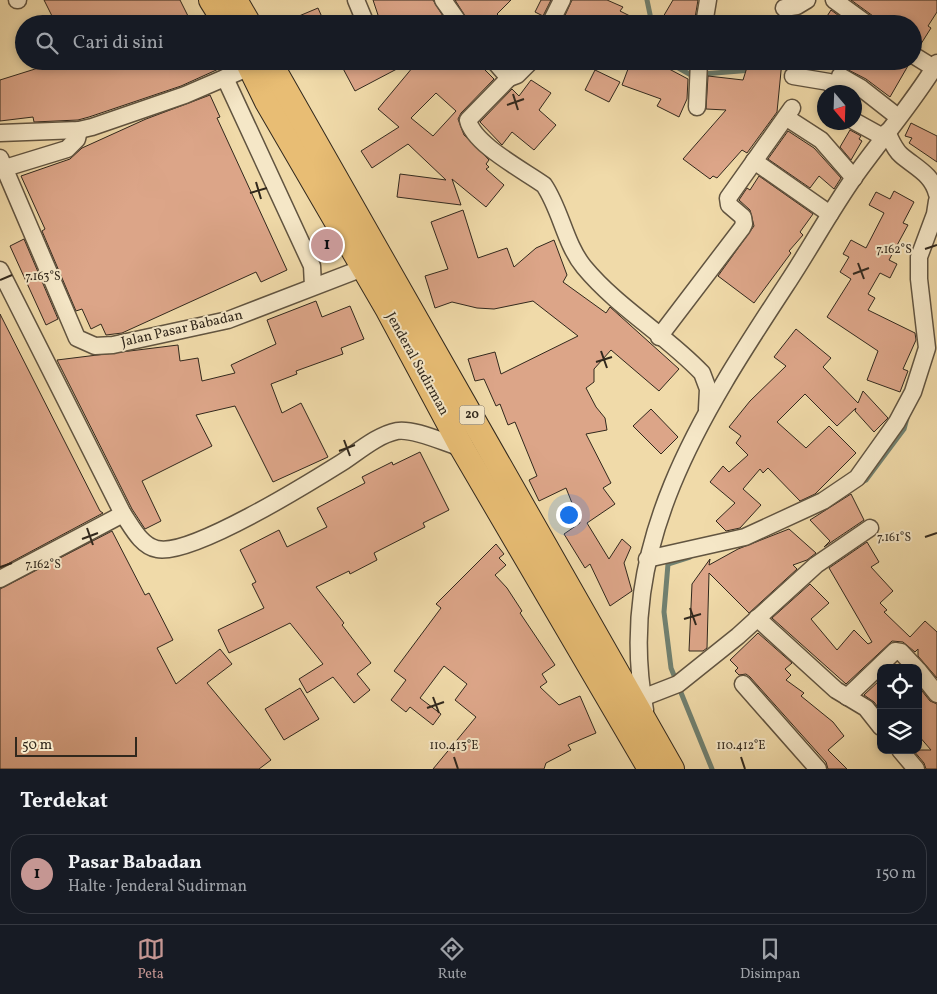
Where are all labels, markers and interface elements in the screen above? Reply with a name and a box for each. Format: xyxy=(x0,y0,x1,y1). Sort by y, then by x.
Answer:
search box xyxy=(15,15,922,70)
icon: search xyxy=(33,29,61,57)
text: Cari di sini xyxy=(73,30,164,56)
north arrow xyxy=(817,85,862,130)
pin: 1 xyxy=(311,226,343,264)
text: 7.162°S xyxy=(876,242,912,258)
text: 7.163°S xyxy=(25,269,61,285)
street label: Jalan Pasar Babadan xyxy=(119,306,245,352)
street label: Jenderal Sudirman xyxy=(381,309,453,419)
road number: 20 xyxy=(460,406,484,424)
your location xyxy=(556,502,582,528)
text: 7.161°S xyxy=(877,530,911,546)
text: 7.162°S xyxy=(25,557,61,573)
map controls xyxy=(877,664,922,754)
button: locate xyxy=(877,664,922,709)
button: layers xyxy=(877,709,922,754)
scale bar xyxy=(15,734,138,757)
text: 50 m xyxy=(22,736,52,755)
text: 110.413°E xyxy=(429,738,479,754)
text: 110.412°E xyxy=(716,738,766,754)
text: Terdekat xyxy=(20,787,108,816)
text: Pasar Babadan xyxy=(68,850,202,876)
text: 1 xyxy=(34,863,40,885)
text: 150 m xyxy=(875,863,916,885)
text: Halte · Jenderal Sudirman xyxy=(68,876,247,898)
tab: Peta xyxy=(137,935,165,984)
tab: Rute xyxy=(438,935,467,984)
tab: Disimpan xyxy=(740,935,800,984)

